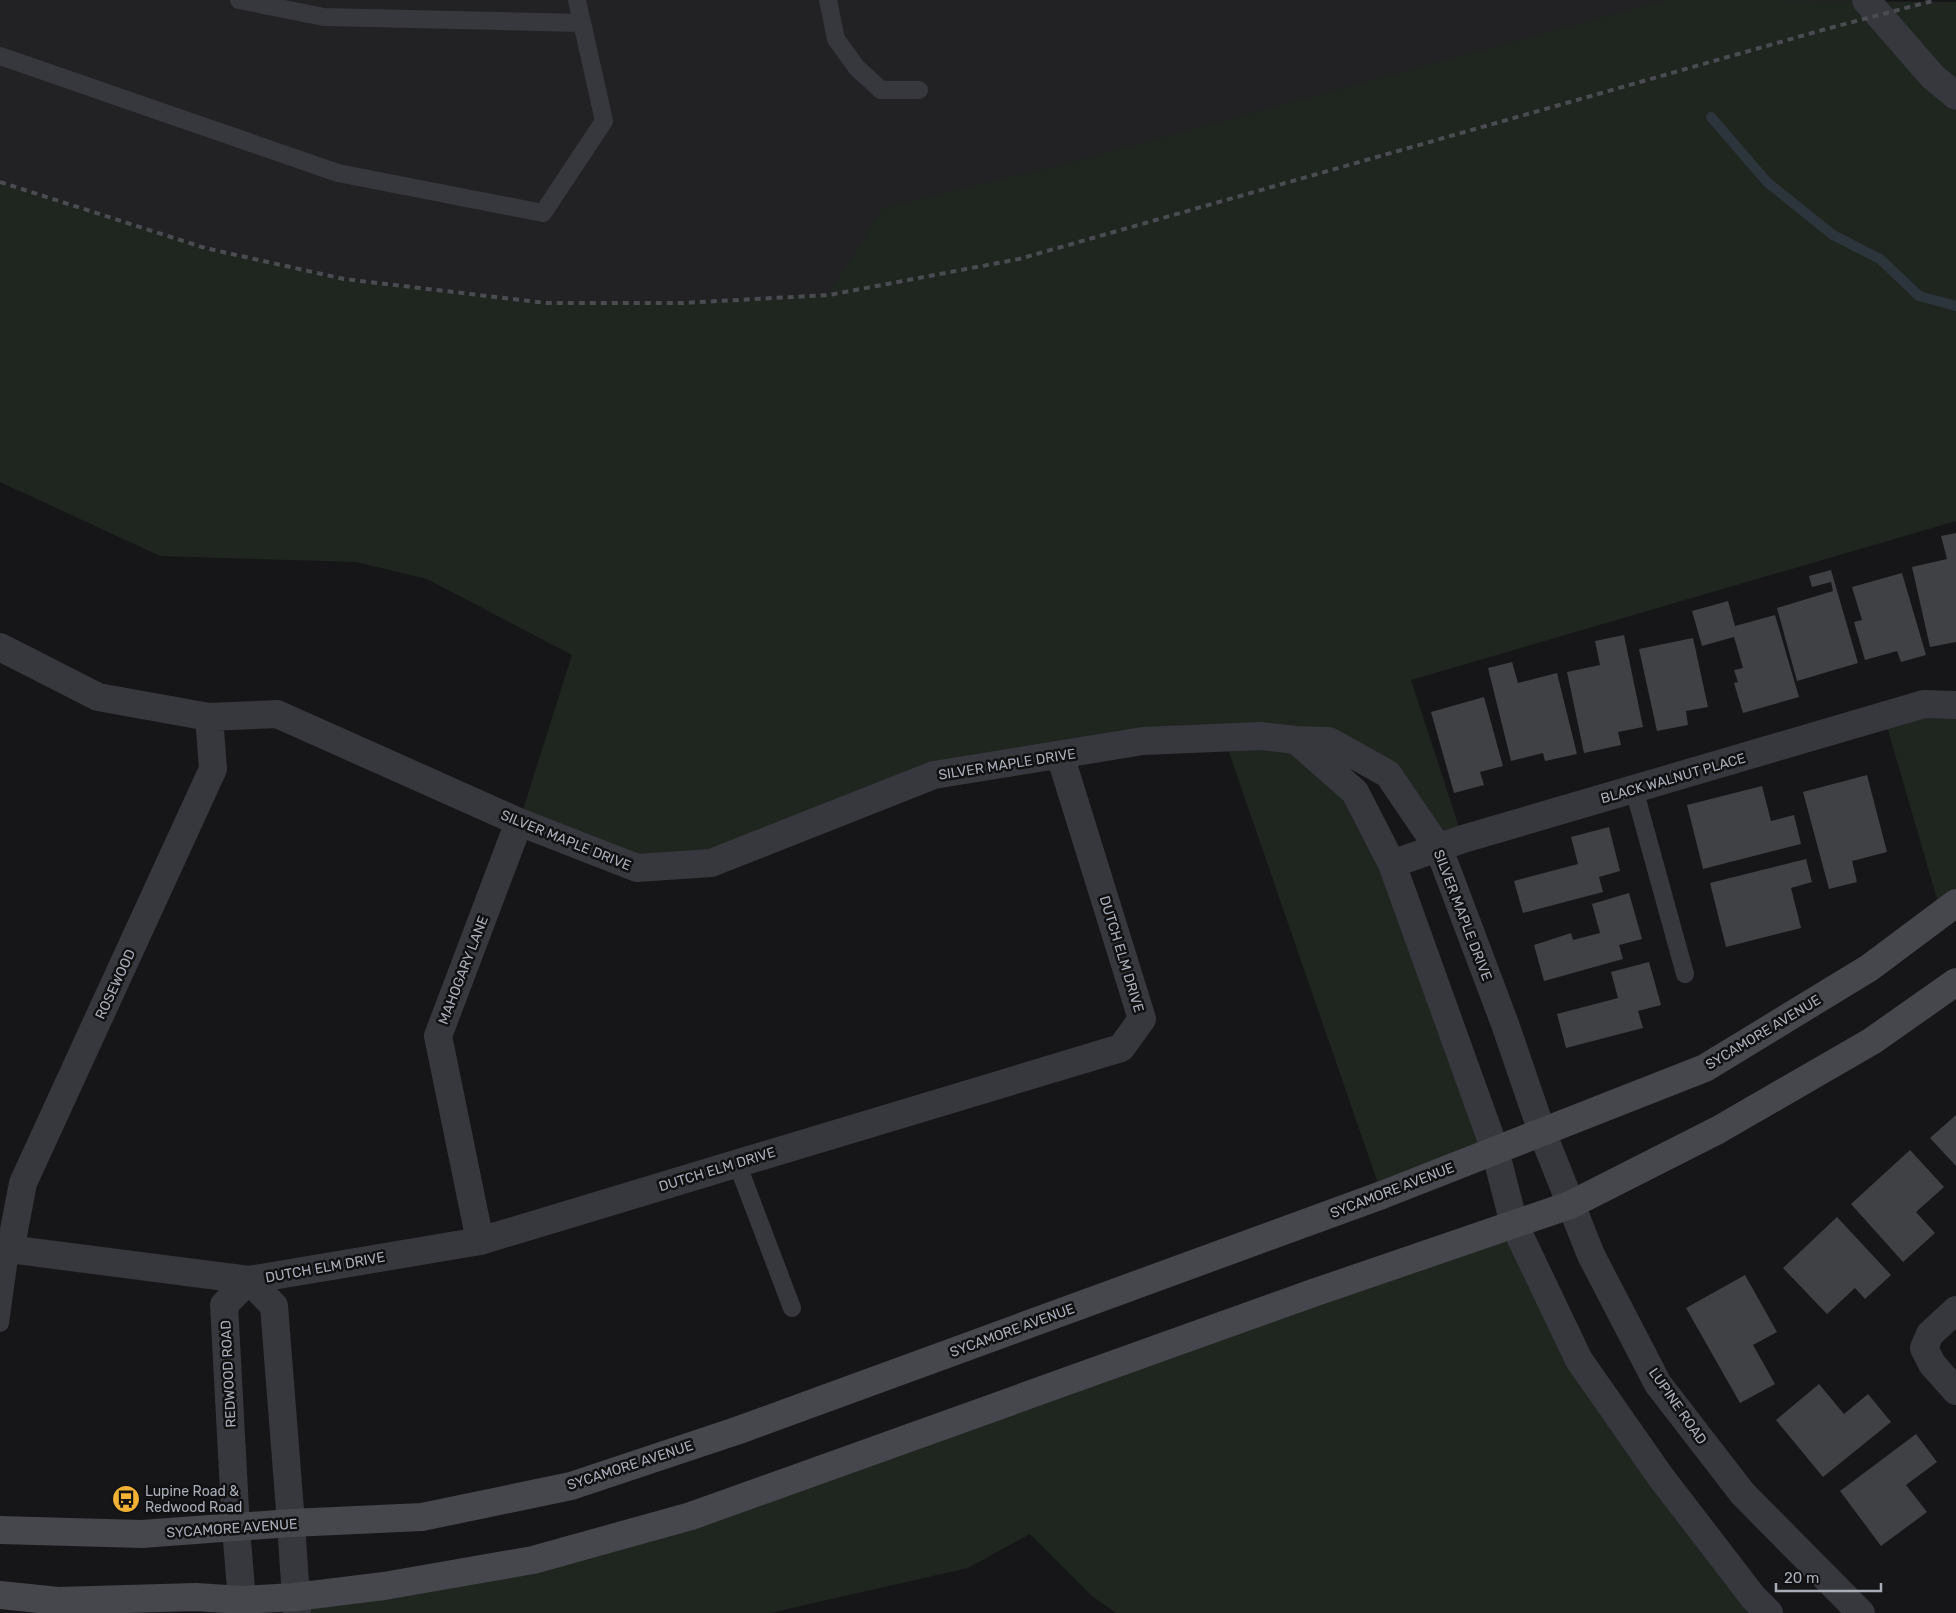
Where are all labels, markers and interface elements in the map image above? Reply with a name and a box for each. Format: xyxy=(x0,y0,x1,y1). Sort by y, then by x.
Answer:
street label: SILVER MAPLE DRIVE xyxy=(937,745,1077,784)
street label: BLACK WALNUT PLACE xyxy=(1599,750,1748,807)
street label: SILVER MAPLE DRIVE xyxy=(498,807,633,874)
street label: SILVER MAPLE DRIVE xyxy=(1430,847,1495,983)
street label: DUTCH ELM DRIVE xyxy=(1096,894,1147,1015)
street label: MAHOGARY LANE xyxy=(435,913,492,1027)
street label: ROSEWOOD xyxy=(92,946,139,1022)
street label: SYCAMORE AVENUE xyxy=(1703,991,1824,1074)
street label: DUTCH ELM DRIVE xyxy=(657,1144,778,1195)
street label: SYCAMORE AVENUE xyxy=(1328,1159,1457,1222)
street label: DUTCH ELM DRIVE xyxy=(264,1249,386,1286)
street label: SYCAMORE AVENUE xyxy=(948,1300,1077,1361)
street label: REDWOOD ROAD xyxy=(217,1320,240,1428)
street label: LUPINE ROAD xyxy=(1645,1365,1710,1448)
street label: SYCAMORE AVENUE xyxy=(565,1437,695,1494)
place label: Lupine Road & Redwood Road xyxy=(145,1483,242,1516)
bus stop icon: Lupine Road & Redwood Road xyxy=(111,1484,141,1514)
street label: SYCAMORE AVENUE xyxy=(166,1515,298,1542)
scale bar xyxy=(1776,1560,1881,1592)
text: 20 m xyxy=(1784,1569,1819,1587)

